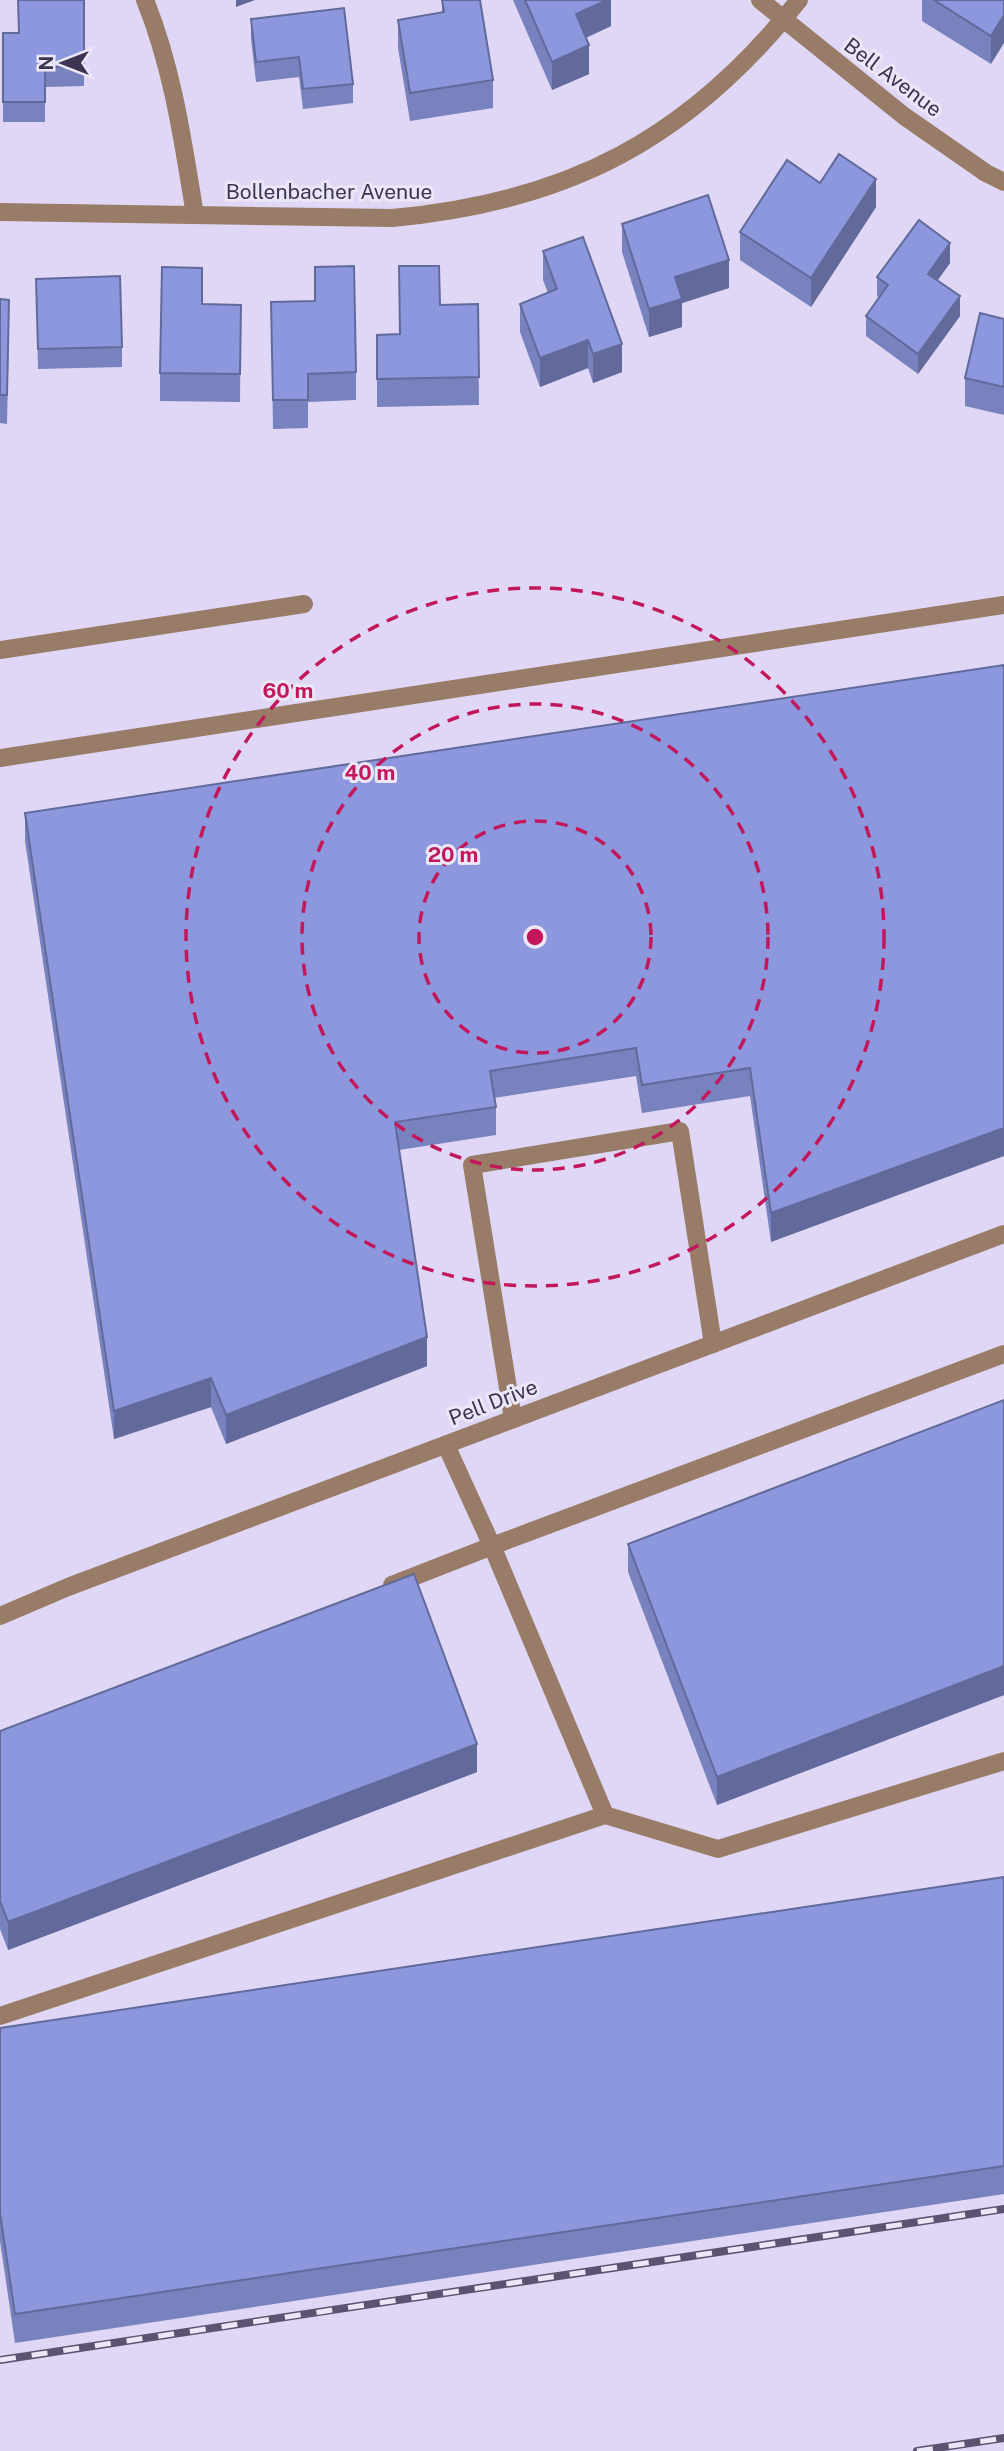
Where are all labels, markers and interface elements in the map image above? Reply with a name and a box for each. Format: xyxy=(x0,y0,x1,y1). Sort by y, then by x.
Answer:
north arrow xyxy=(28,28,98,98)
street label: Bell Avenue xyxy=(839,32,947,122)
text: N xyxy=(35,56,57,70)
street label: Bollenbacher Avenue xyxy=(226,179,432,204)
text: 60 m xyxy=(263,678,313,703)
text: 40 m xyxy=(345,760,395,785)
text: 20 m xyxy=(428,842,478,867)
centre of rings xyxy=(523,925,547,949)
street label: Pell Drive xyxy=(445,1374,541,1430)

